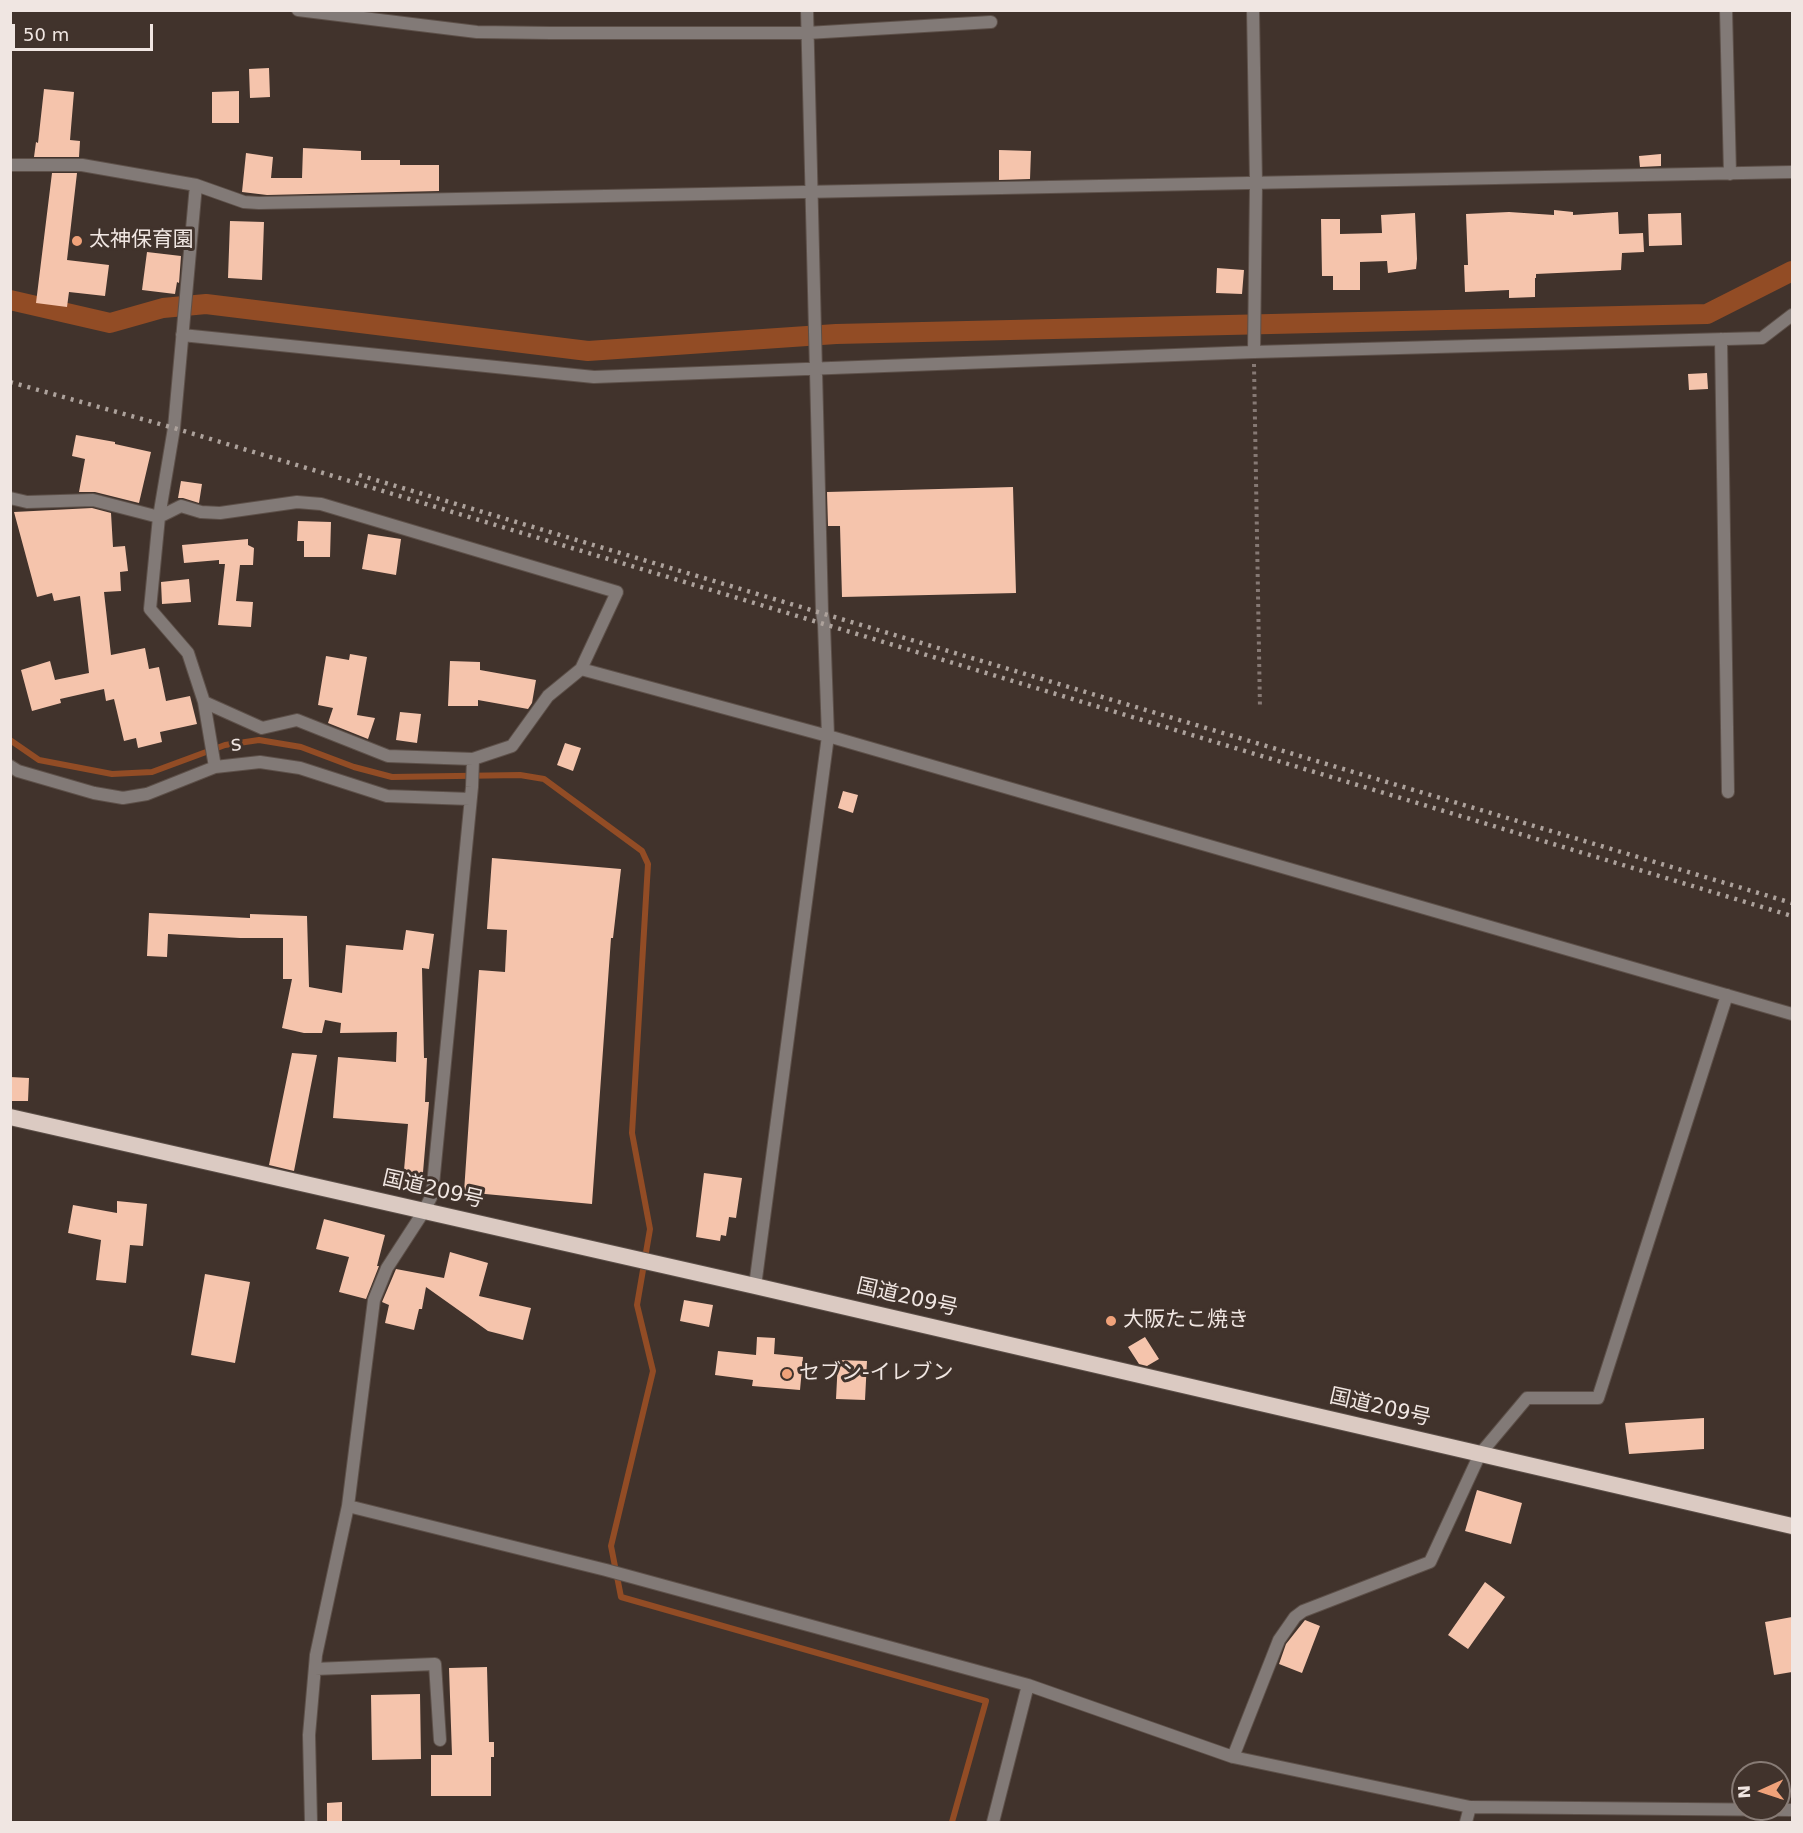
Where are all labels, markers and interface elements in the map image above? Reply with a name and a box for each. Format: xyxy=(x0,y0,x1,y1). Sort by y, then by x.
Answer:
scale bar xyxy=(15,12,156,50)
text: 50 m xyxy=(23,24,69,45)
place label: 太神保育園 xyxy=(89,228,194,254)
marker: 太神保育園 xyxy=(70,234,84,248)
street label: s xyxy=(229,732,243,758)
street label: 国道209号 xyxy=(380,1166,486,1214)
street label: 国道209号 xyxy=(854,1274,960,1322)
place label: 大阪たこ焼き xyxy=(1123,1308,1249,1334)
marker: 大阪たこ焼き xyxy=(1104,1314,1118,1328)
place label: セブン-イレブン xyxy=(799,1361,954,1387)
marker: セブン-イレブン xyxy=(780,1367,794,1381)
street label: 国道209号 xyxy=(1327,1384,1433,1432)
north arrow xyxy=(1731,1761,1791,1821)
text: N xyxy=(1735,1785,1754,1799)

